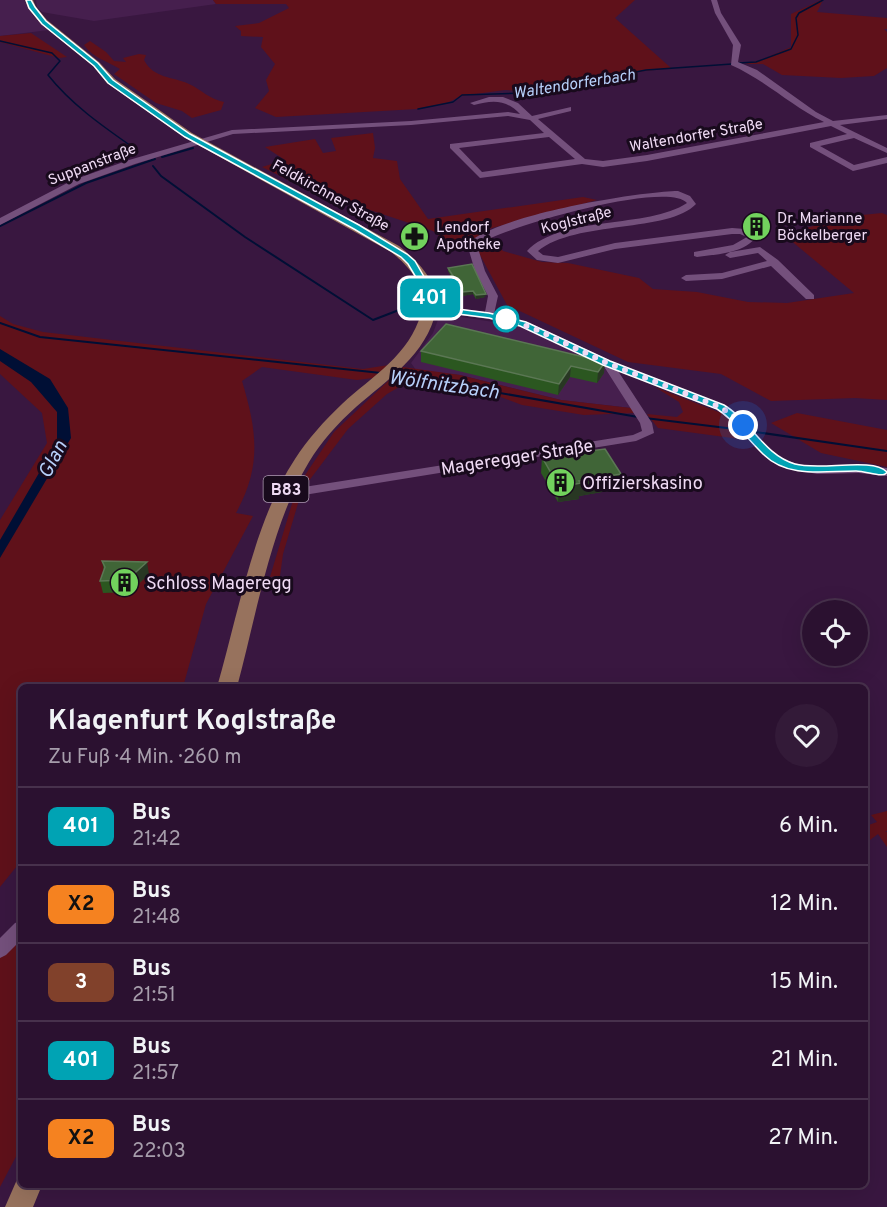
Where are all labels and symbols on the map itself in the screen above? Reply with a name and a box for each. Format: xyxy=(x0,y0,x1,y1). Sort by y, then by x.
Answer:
water label: Waltendorferbach xyxy=(512,65,637,104)
street label: Waltendorfer Straße xyxy=(628,115,764,158)
street label: Suppanstraße xyxy=(46,140,139,191)
street label: Feldkirchner Straße xyxy=(268,156,392,236)
street label: Koglstraße xyxy=(539,203,614,239)
place label: Dr. Marianne Böckelberger xyxy=(777,210,867,246)
building icon: Dr. Marianne Böckelberger xyxy=(740,211,772,243)
place label: Lendorf Apotheke xyxy=(436,219,501,255)
pharmacy icon: Lendorf Apotheke xyxy=(399,220,431,252)
line badge: 401 xyxy=(396,278,464,318)
unlabelled marker xyxy=(493,306,519,332)
water label: Wölfnitzbach xyxy=(387,365,501,407)
your location xyxy=(728,410,758,440)
street label: Mageregger Straße xyxy=(440,435,595,482)
water label: Glan xyxy=(33,436,75,483)
building icon: Offizierskasino xyxy=(545,467,577,499)
place label: Offizierskasino xyxy=(582,473,703,496)
road number: B83 xyxy=(264,476,308,502)
building icon: Schloss Mageregg xyxy=(109,567,141,599)
place label: Schloss Mageregg xyxy=(146,573,292,596)

